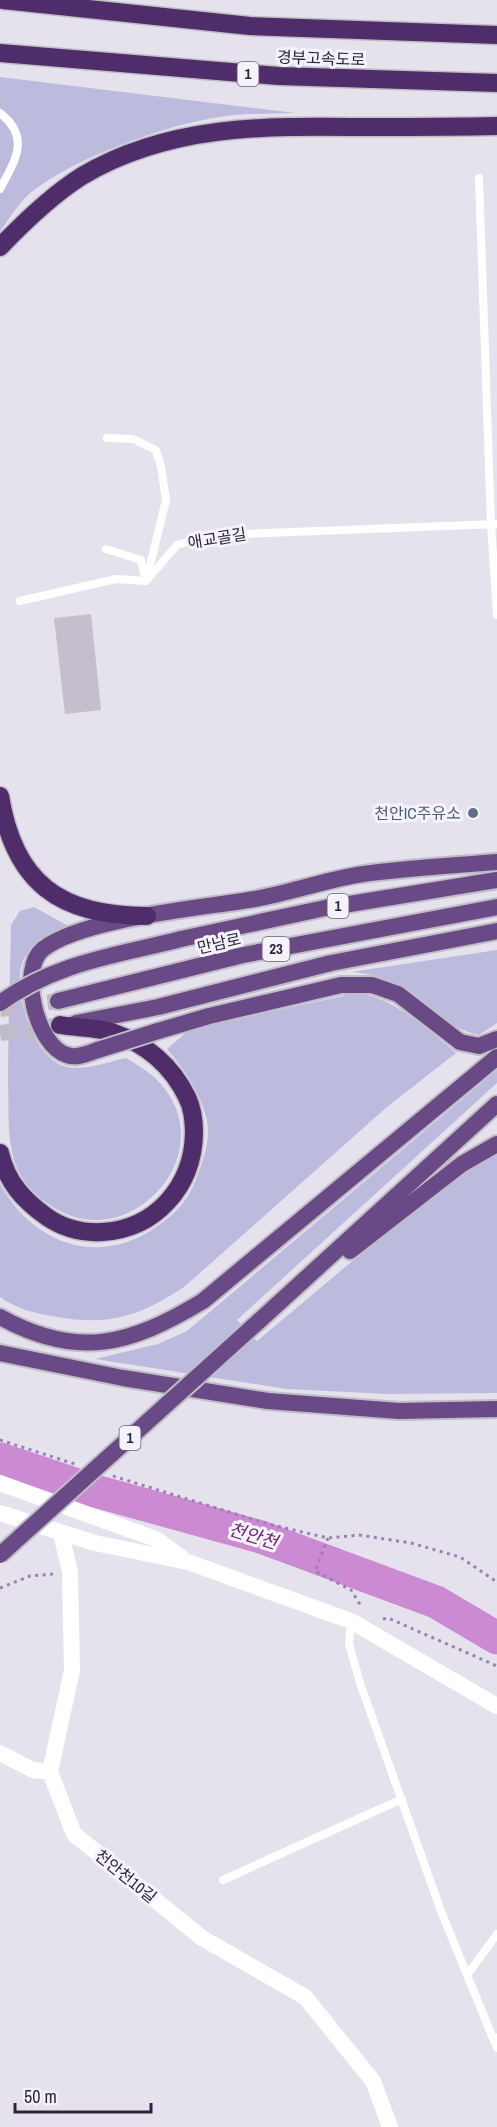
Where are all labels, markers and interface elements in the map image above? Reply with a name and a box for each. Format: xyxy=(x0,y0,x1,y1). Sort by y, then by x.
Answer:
street label: 경부고속도로 xyxy=(276,45,366,71)
road number: 1 xyxy=(238,62,258,86)
street label: 애교골길 xyxy=(186,523,248,553)
place label: 천안IC주유소 xyxy=(374,802,461,824)
marker: 천안IC주유소 xyxy=(466,806,480,820)
road number: 1 xyxy=(328,894,348,918)
street label: 만남로 xyxy=(195,927,243,959)
road number: 23 xyxy=(262,937,290,961)
road number: 1 xyxy=(120,1426,140,1450)
water label: 천안천 xyxy=(226,1516,283,1555)
street label: 천안천10길 xyxy=(91,1844,161,1908)
scale bar xyxy=(15,2076,152,2114)
text: 50 m xyxy=(24,2084,57,2109)

